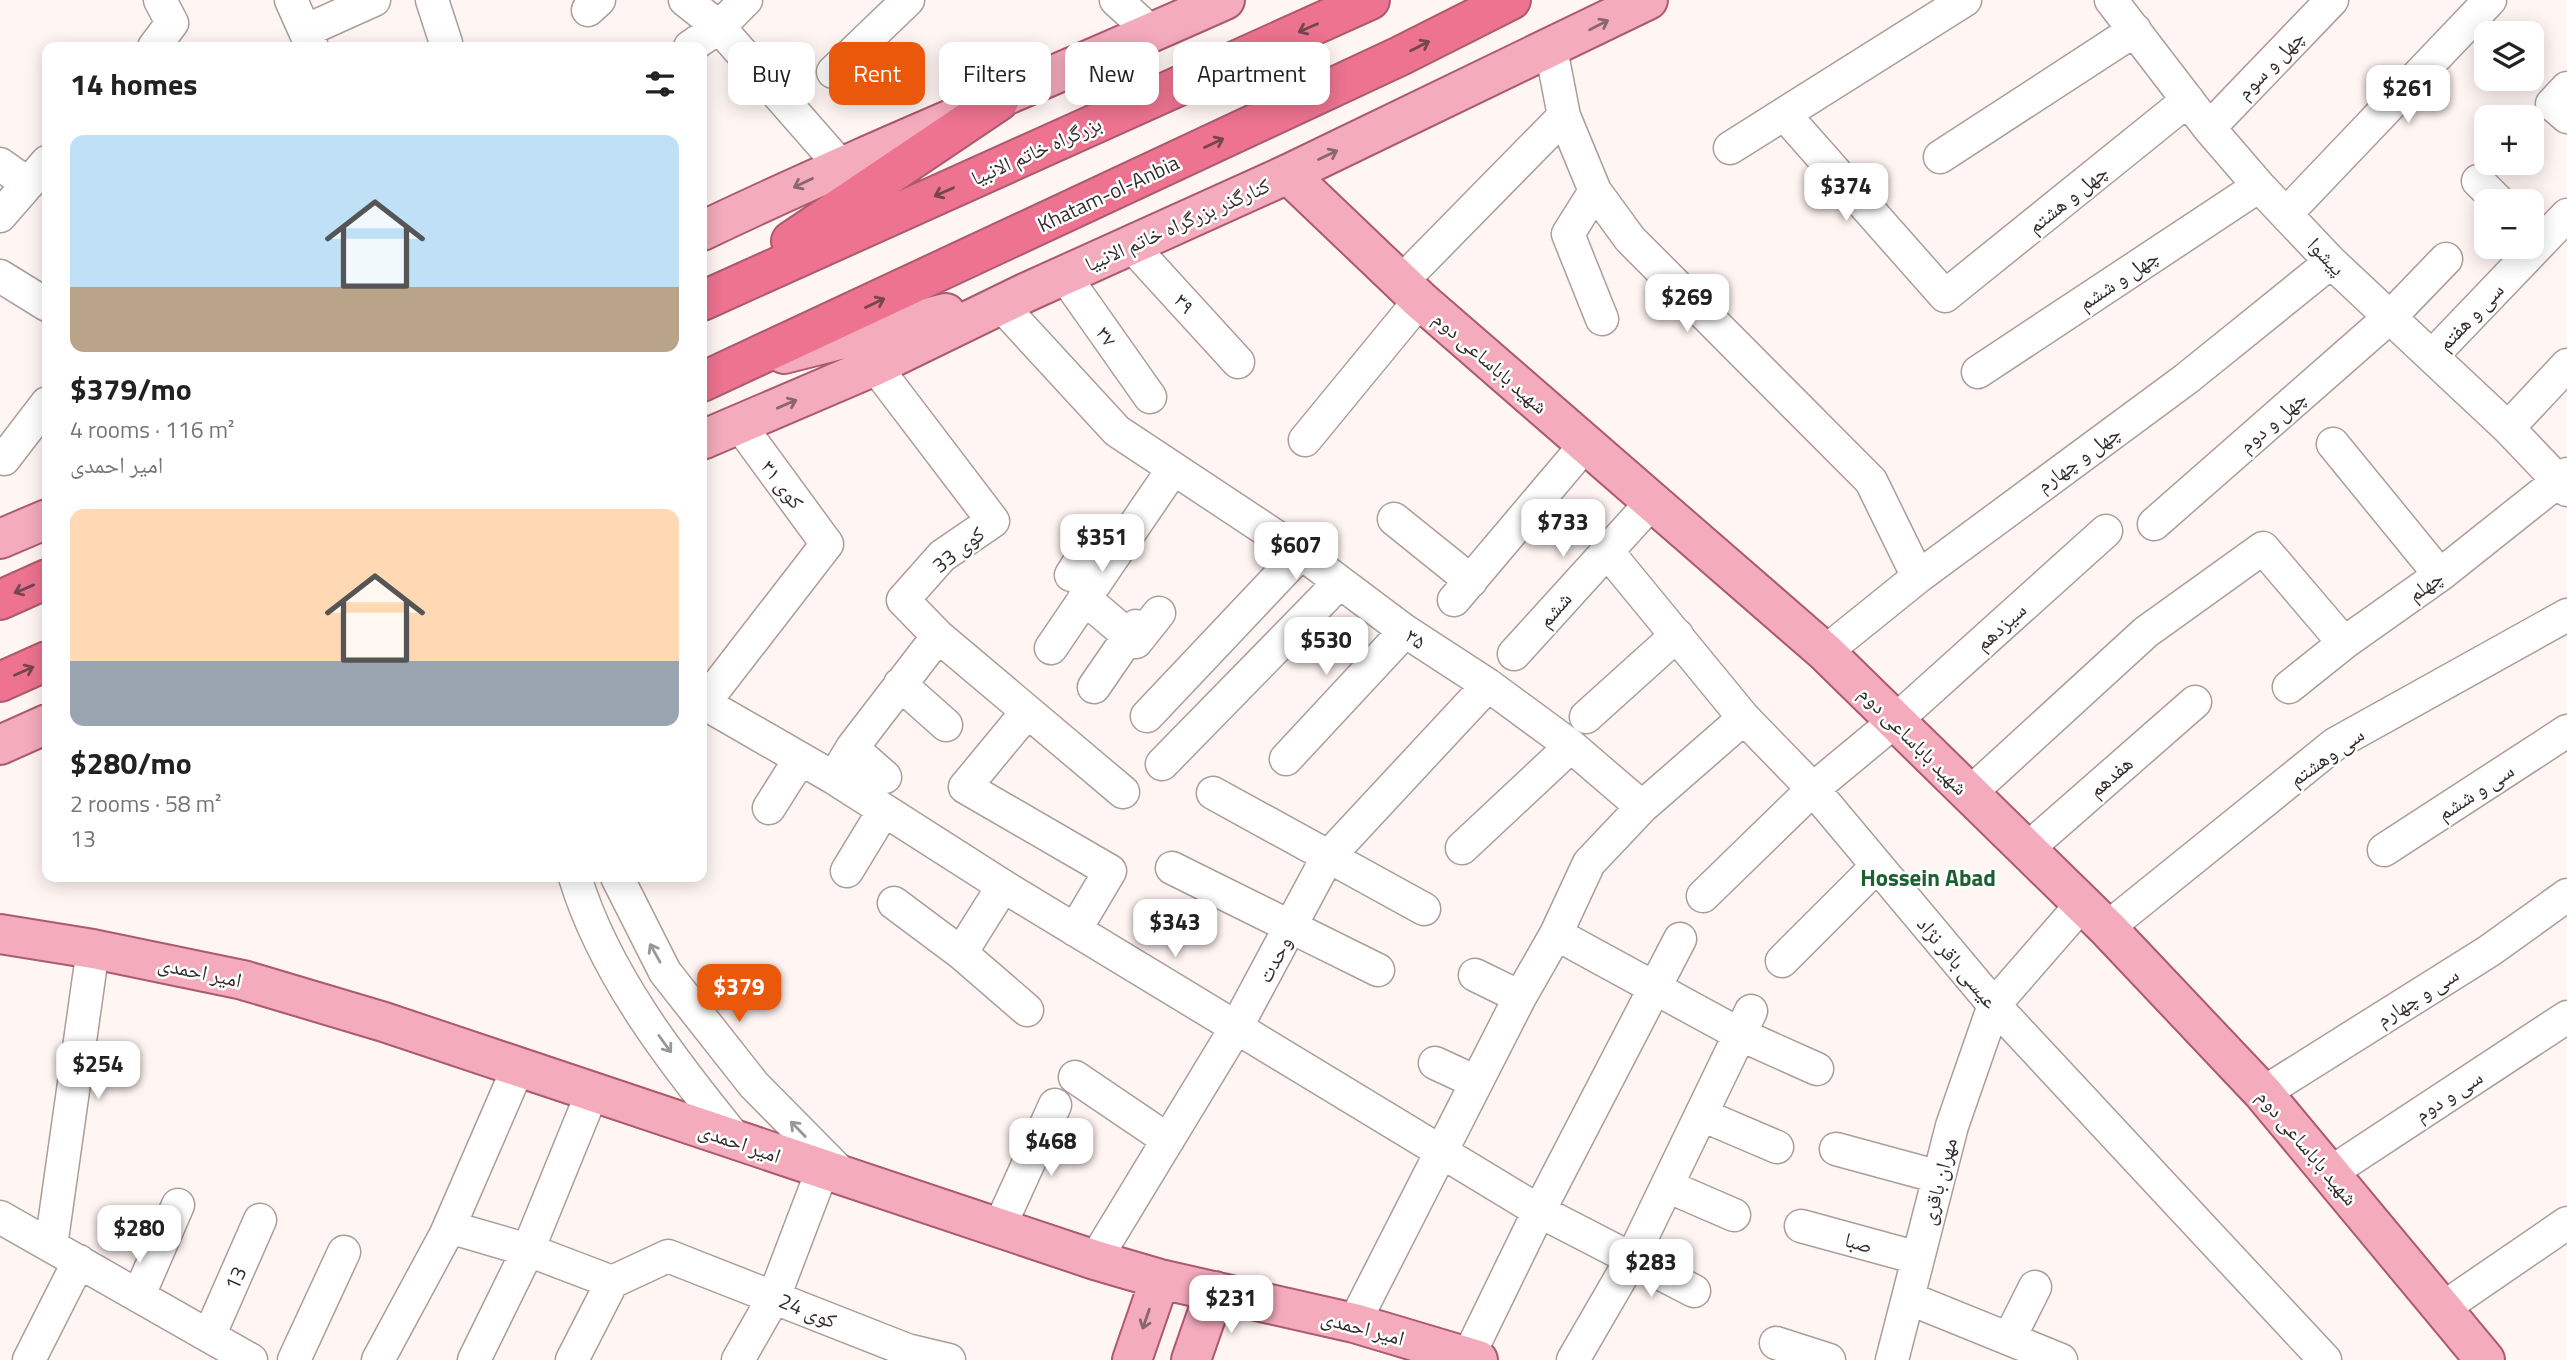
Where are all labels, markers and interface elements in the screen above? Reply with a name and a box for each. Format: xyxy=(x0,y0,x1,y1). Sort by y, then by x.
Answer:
one-way arrow xyxy=(1588,17,1609,31)
map controls xyxy=(2474,21,2544,259)
button: layers xyxy=(2474,21,2544,91)
one-way arrow xyxy=(1298,22,1319,35)
street label: چهل و سوم xyxy=(2228,22,2312,106)
one-way arrow xyxy=(1409,38,1430,52)
chip: Buy xyxy=(728,42,815,105)
chip: Rent xyxy=(829,42,925,105)
chip: Filters xyxy=(939,42,1051,105)
chip: New xyxy=(1065,42,1159,105)
chip: Apartment xyxy=(1173,42,1330,105)
text: 14 homes xyxy=(70,61,197,107)
icon: filters xyxy=(641,65,679,103)
pin: $261 xyxy=(2367,66,2449,125)
text: $261 xyxy=(2382,70,2434,105)
button: + xyxy=(2474,105,2544,175)
street label: بزرگراه خاتم الانبیا xyxy=(966,107,1106,193)
one-way arrow xyxy=(1203,136,1224,149)
street label: Khatam-ol-Anbia xyxy=(1032,146,1185,240)
one-way arrow xyxy=(1317,148,1338,162)
street label: چهل و هشتم xyxy=(2020,155,2114,241)
pin: $374 xyxy=(1805,164,1887,223)
text: $374 xyxy=(1820,168,1872,203)
street label: کنارگذر بزرگراه خاتم الانبیا xyxy=(1079,169,1275,279)
one-way arrow xyxy=(792,178,813,191)
icon: home xyxy=(312,181,438,307)
one-way arrow xyxy=(934,186,955,199)
button: − xyxy=(2474,189,2544,259)
street label: پیشوا xyxy=(2300,229,2354,283)
street label: چهل و ششم xyxy=(2071,240,2165,318)
pin: $269 xyxy=(1646,274,1728,334)
street label: سی و هفتم xyxy=(2429,274,2511,358)
text: $269 xyxy=(1661,279,1713,314)
street label: ۳۹ xyxy=(1167,285,1203,321)
one-way arrow xyxy=(864,295,885,309)
street label: شهید باباساعی دوم xyxy=(1426,303,1556,421)
street label: ۳۷ xyxy=(1088,319,1126,353)
text: $379/mo xyxy=(70,366,192,412)
street label: چهل و دوم xyxy=(2231,382,2313,460)
one-way arrow xyxy=(776,396,797,409)
text: 4 rooms · 116 m² xyxy=(70,412,234,447)
street label: چهل و چهارم xyxy=(2029,416,2127,500)
text: امیر احمدی xyxy=(70,447,163,482)
street label: کوی ۳۱ xyxy=(754,452,812,516)
pin: $733 xyxy=(1522,500,1604,559)
text: $733 xyxy=(1537,504,1589,539)
pin: $351 xyxy=(1061,514,1143,574)
street label: کوی 33 xyxy=(925,518,991,580)
text: $351 xyxy=(1076,519,1128,554)
pin: $607 xyxy=(1255,522,1337,582)
text: $607 xyxy=(1270,527,1322,562)
icon: home xyxy=(312,555,438,681)
street label: چهلم xyxy=(2400,561,2450,609)
one-way arrow xyxy=(13,584,35,597)
street label: ششم xyxy=(1529,584,1579,634)
street label: سیزدهم xyxy=(1967,594,2033,658)
pin: $530 xyxy=(1285,618,1367,677)
street label: ۳۵ xyxy=(1399,619,1433,657)
text: $530 xyxy=(1300,622,1352,657)
one-way arrow xyxy=(12,664,34,677)
street label: شهید باباساعی دوم xyxy=(1852,678,1976,802)
street label: سی وهشتم xyxy=(2282,718,2370,794)
text: $280/mo xyxy=(70,740,192,786)
street label: هفدهم xyxy=(2080,747,2140,805)
street label: سی و ششم xyxy=(2430,754,2520,828)
text: 2 rooms · 58 m² xyxy=(70,786,221,821)
text: 13 xyxy=(70,821,96,856)
district label: Hossein Abad xyxy=(1860,860,1996,895)
pin: $343 xyxy=(1134,900,1216,959)
text: $343 xyxy=(1149,904,1201,939)
street label: عیسی باقر نژاد xyxy=(1910,909,2007,1016)
street label: وحدت xyxy=(1248,930,1300,988)
one-way arrow xyxy=(647,944,661,964)
street label: امیر احمدی xyxy=(155,946,245,996)
street label: سی و چهارم xyxy=(2369,958,2465,1034)
pin: $379 xyxy=(698,964,780,1024)
text: $379 xyxy=(713,969,765,1004)
one-way arrow xyxy=(658,1034,672,1053)
pin: $254 xyxy=(57,1042,139,1101)
text: $254 xyxy=(72,1046,124,1081)
street label: سی و دوم xyxy=(2407,1061,2489,1129)
street label: شهید باباساعی دوم xyxy=(2250,1082,2366,1212)
street label: امیر احمدی xyxy=(695,1113,785,1171)
pin: $468 xyxy=(1010,1118,1092,1178)
one-way arrow xyxy=(790,1121,807,1138)
text: $468 xyxy=(1025,1123,1077,1158)
street label: مهران باقری xyxy=(1911,1134,1965,1228)
pin: $280 xyxy=(98,1206,180,1265)
text: $280 xyxy=(113,1210,165,1245)
street label: صبا xyxy=(1841,1223,1877,1261)
pin: $283 xyxy=(1610,1240,1692,1299)
text: $283 xyxy=(1625,1244,1677,1279)
street label: 13 xyxy=(216,1261,254,1295)
pin: $231 xyxy=(1190,1276,1272,1335)
text: $231 xyxy=(1205,1280,1257,1315)
street label: کوی 24 xyxy=(774,1284,842,1336)
street label: امیر احمدی xyxy=(1318,1301,1408,1353)
one-way arrow xyxy=(1139,1308,1151,1330)

